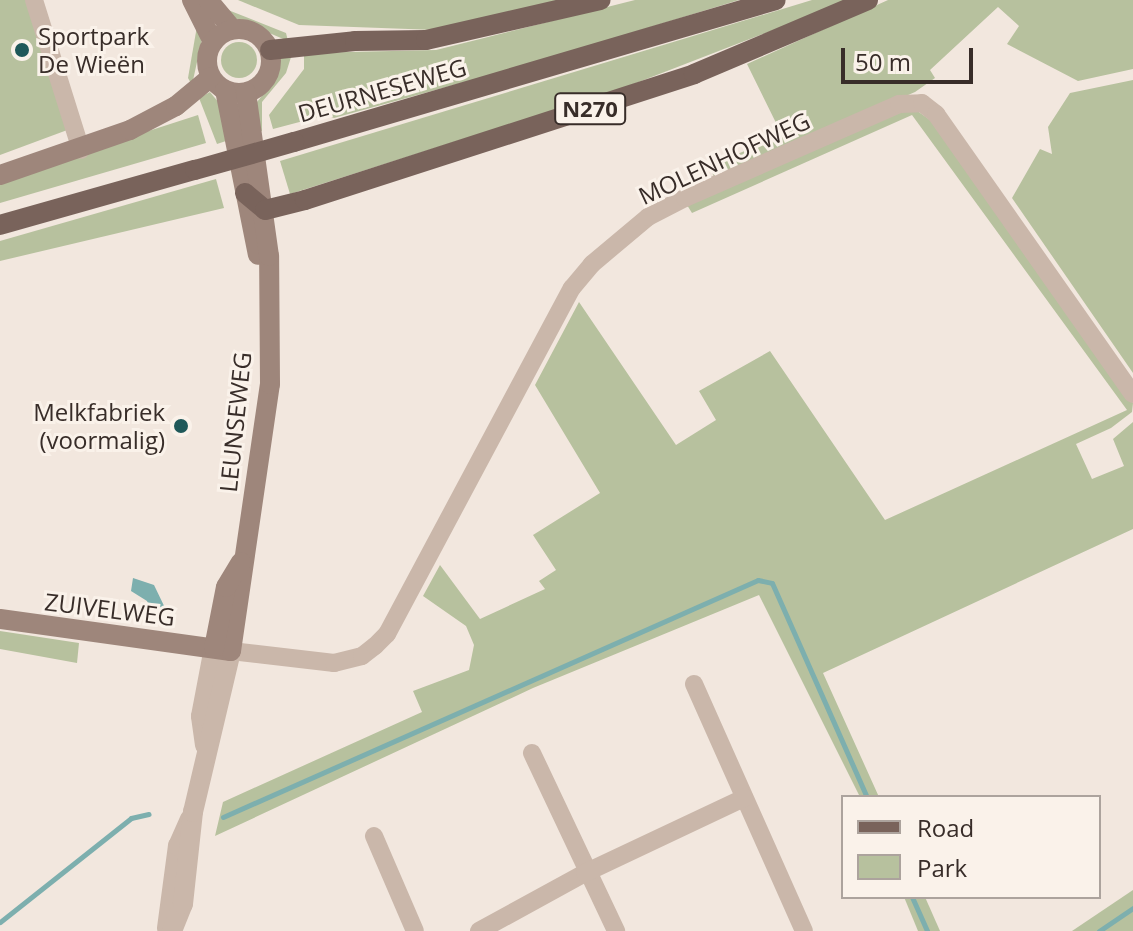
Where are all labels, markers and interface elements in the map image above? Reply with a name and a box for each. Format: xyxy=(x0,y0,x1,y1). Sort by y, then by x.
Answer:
place label: Sportpark De Wieën xyxy=(38,22,149,78)
scale bar xyxy=(845,32,977,82)
marker: Sportpark De Wieën xyxy=(13,41,31,59)
text: 50 m xyxy=(855,45,911,78)
street label: DEURNESEWEG xyxy=(294,52,470,128)
road number: N270 xyxy=(554,91,626,127)
street label: MOLENHOFWEG xyxy=(634,106,814,210)
street label: LEUNSEWEG xyxy=(213,350,257,494)
place label: Melkfabriek (voormalig) xyxy=(33,398,165,454)
marker: Melkfabriek (voormalig) xyxy=(172,417,190,435)
street label: ZUIVELWEG xyxy=(43,587,177,631)
legend xyxy=(841,795,1101,899)
text: Road xyxy=(917,811,974,844)
text: Park xyxy=(917,851,967,884)

